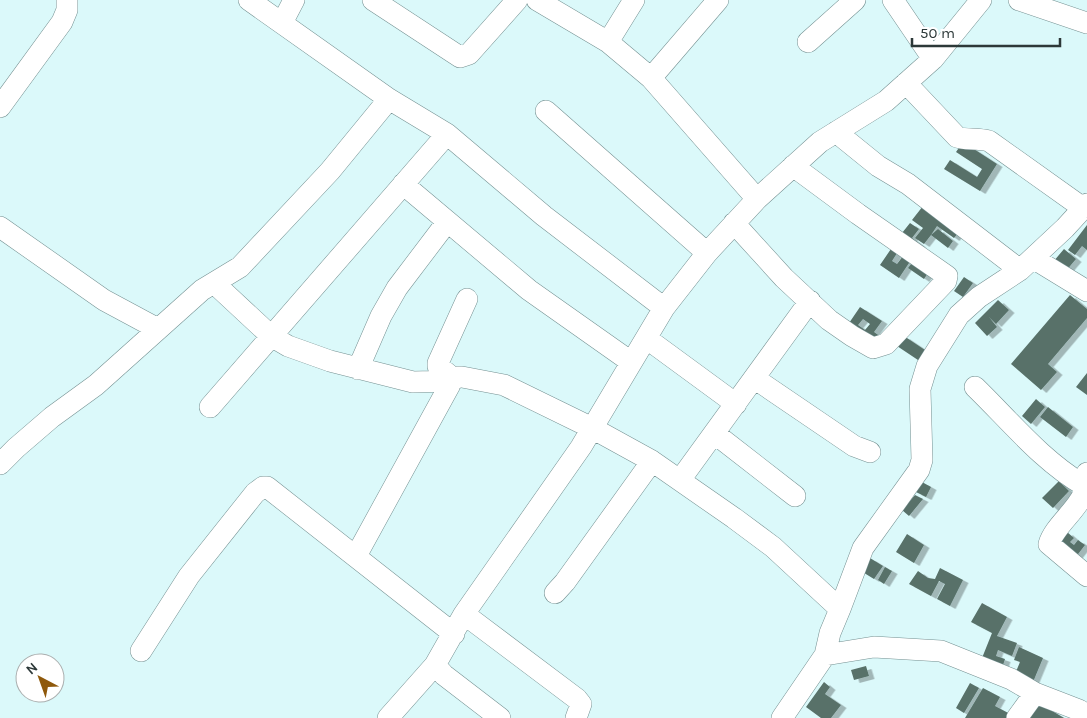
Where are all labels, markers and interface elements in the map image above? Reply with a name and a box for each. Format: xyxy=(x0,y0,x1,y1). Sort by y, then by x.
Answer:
scale bar xyxy=(912,15,1060,47)
text: 50 m xyxy=(920,24,955,42)
north arrow xyxy=(15,653,65,703)
text: N xyxy=(22,659,41,678)

